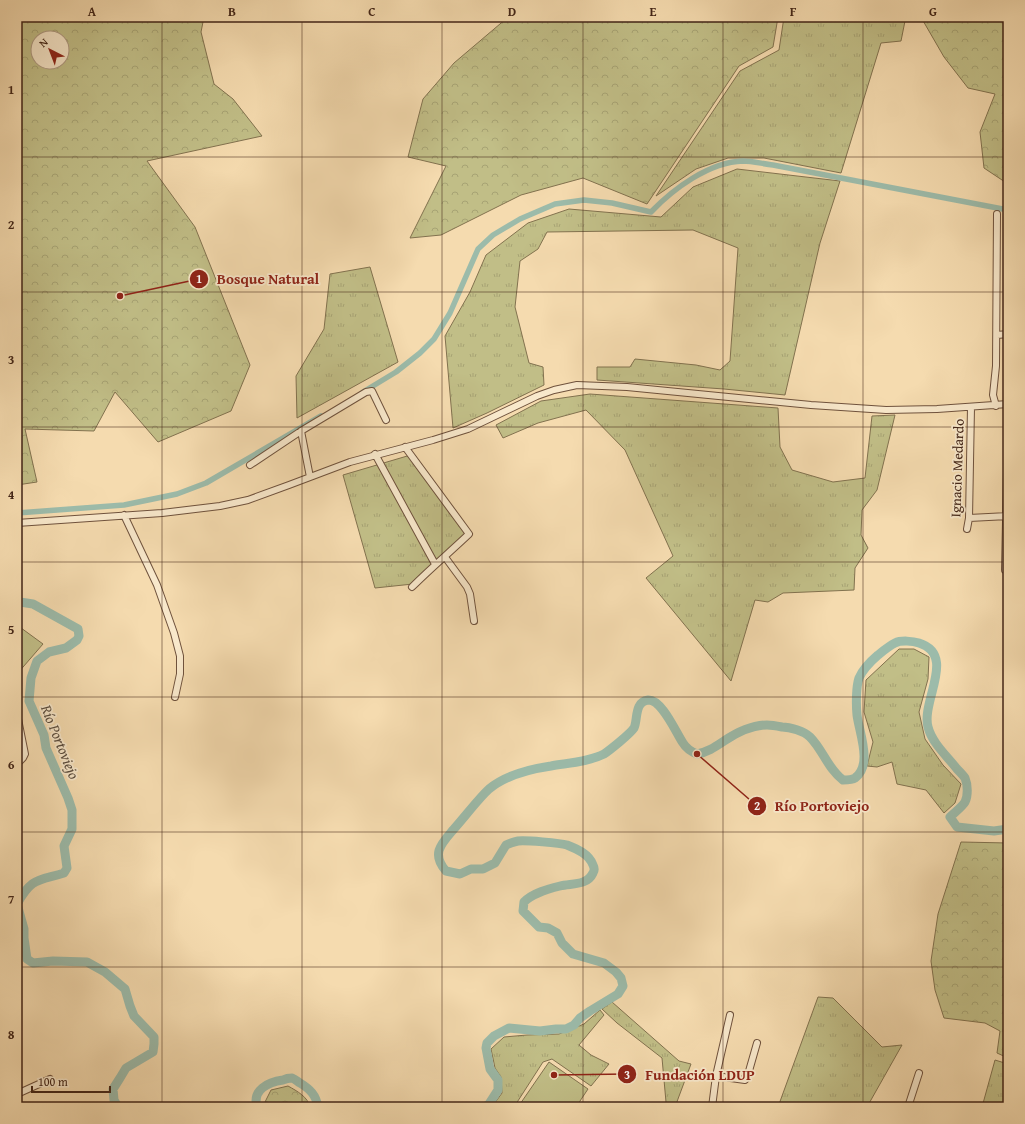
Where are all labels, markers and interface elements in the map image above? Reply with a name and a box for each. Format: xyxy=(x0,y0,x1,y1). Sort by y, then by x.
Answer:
text: A xyxy=(88,2,97,21)
text: B xyxy=(228,2,236,21)
text: C xyxy=(368,2,376,21)
text: D xyxy=(508,2,516,21)
text: E xyxy=(650,2,657,21)
text: F xyxy=(790,2,797,21)
text: G xyxy=(929,2,937,21)
north arrow xyxy=(30,30,70,70)
text: N xyxy=(35,34,52,51)
text: 1 xyxy=(8,80,14,99)
text: 2 xyxy=(8,215,15,234)
callout: Bosque Natural xyxy=(189,265,327,292)
text: Bosque Natural xyxy=(217,268,320,289)
text: 1 xyxy=(196,270,202,287)
text: 3 xyxy=(8,350,14,369)
street label: Ignacio Medardo xyxy=(945,418,969,518)
text: 4 xyxy=(8,485,15,504)
text: 5 xyxy=(8,620,15,639)
water label: Río Portoviejo xyxy=(36,701,85,783)
text: 6 xyxy=(8,755,15,774)
callout: Río Portoviejo xyxy=(747,792,877,819)
text: Río Portoviejo xyxy=(775,795,869,816)
text: 2 xyxy=(754,797,760,814)
text: 7 xyxy=(8,890,15,909)
text: 8 xyxy=(8,1025,15,1044)
callout: Fundación LDUP xyxy=(617,1061,763,1088)
text: Fundación LDUP xyxy=(645,1064,755,1085)
text: 3 xyxy=(624,1066,630,1083)
scale bar xyxy=(32,1068,110,1094)
text: 100 m xyxy=(38,1073,68,1090)

